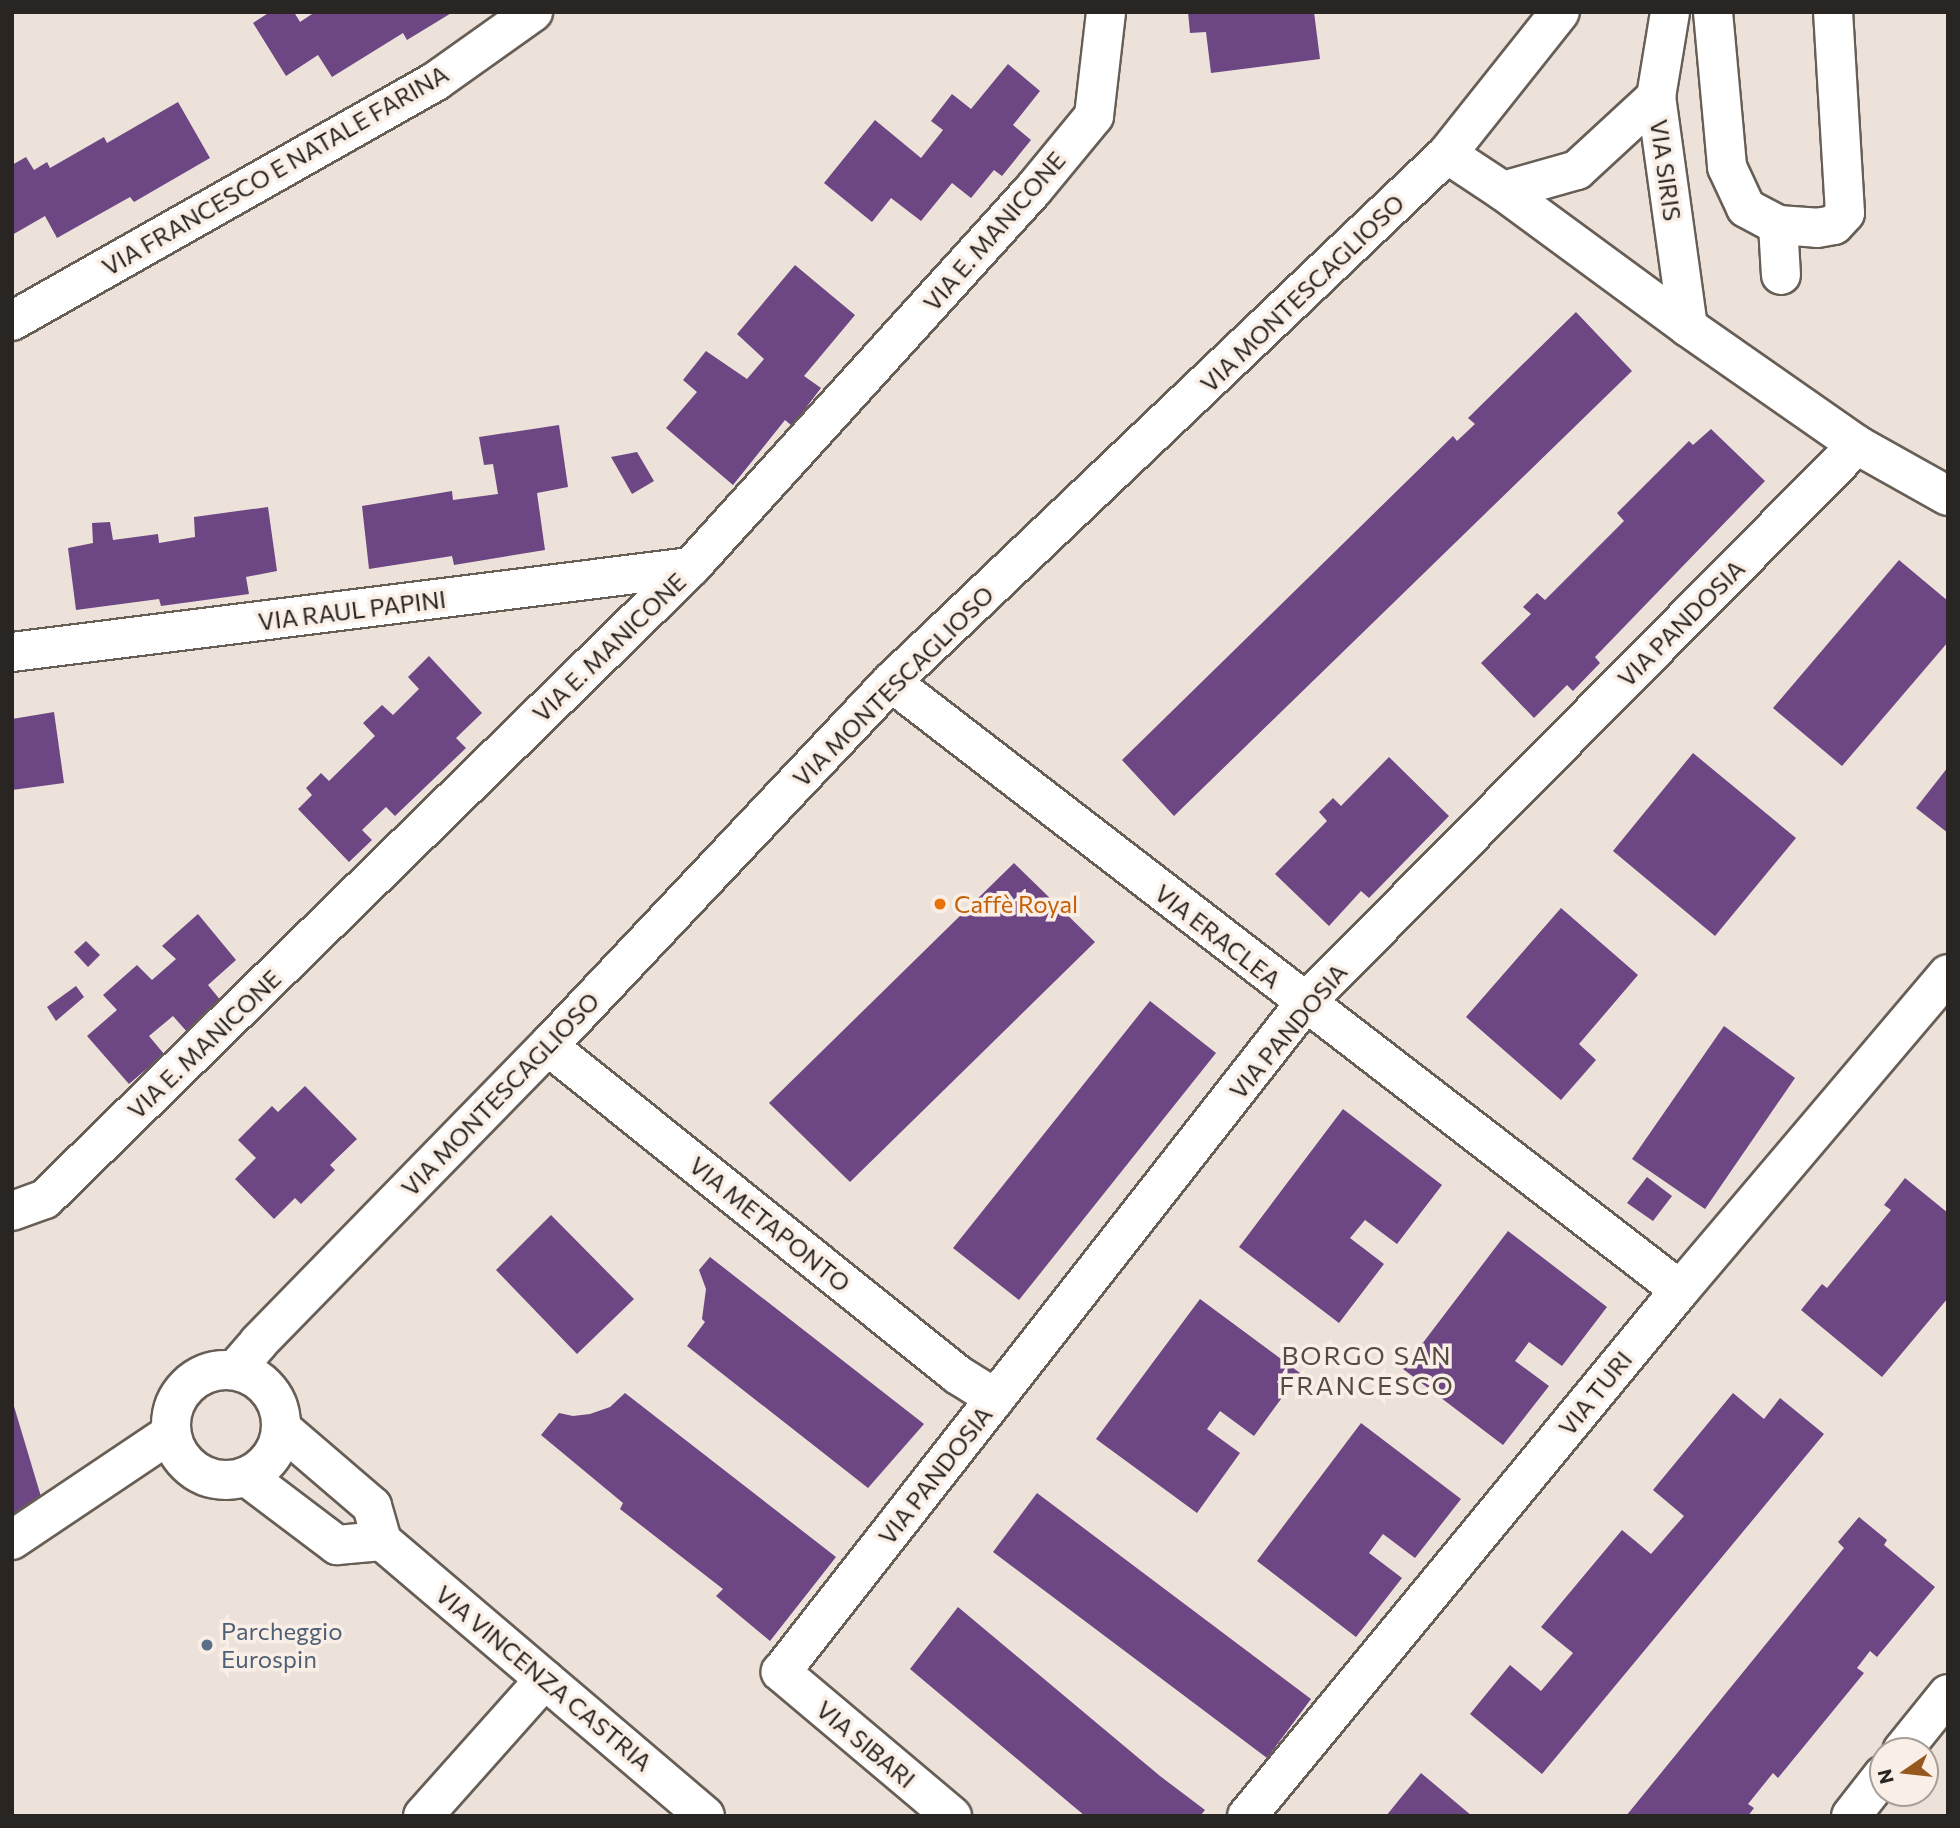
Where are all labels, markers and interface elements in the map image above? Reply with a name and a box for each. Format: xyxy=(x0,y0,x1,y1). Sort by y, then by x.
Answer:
street label: VIA FRANCESCO E NATALE FARINA xyxy=(97,59,453,281)
street label: VIA SIRIS xyxy=(1645,117,1687,223)
street label: VIA E. MANICONE xyxy=(917,145,1071,317)
street label: VIA MONTESCAGLIOSO xyxy=(1194,188,1410,398)
street label: VIA PANDOSIA xyxy=(1612,554,1750,692)
street label: VIA E. MANICONE xyxy=(526,567,692,727)
street label: VIA MONTESCAGLIOSO xyxy=(787,580,999,792)
street label: VIA RAUL PAPINI xyxy=(256,584,448,636)
street label: VIA ERACLEA xyxy=(1149,878,1287,994)
place label: Caffè Royal xyxy=(954,890,1078,918)
marker: Caffè Royal xyxy=(932,896,948,912)
street label: VIA PANDOSIA xyxy=(1223,958,1353,1104)
street label: VIA E. MANICONE xyxy=(121,964,287,1124)
street label: VIA MONTESCAGLIOSO xyxy=(395,986,605,1202)
street label: VIA METAPONTO xyxy=(684,1150,856,1298)
district label: BORGO SAN FRANCESCO xyxy=(1280,1339,1454,1400)
street label: VIA TURI xyxy=(1552,1345,1638,1441)
street label: VIA PANDOSIA xyxy=(872,1400,998,1550)
street label: VIA VINCENZA CASTRIA xyxy=(430,1579,658,1777)
place label: Parcheggio Eurospin xyxy=(221,1617,343,1673)
marker: Parcheggio Eurospin xyxy=(199,1637,215,1653)
street label: VIA SIBARI xyxy=(811,1694,921,1794)
north arrow xyxy=(1869,1737,1939,1807)
text: N xyxy=(1872,1767,1898,1786)

